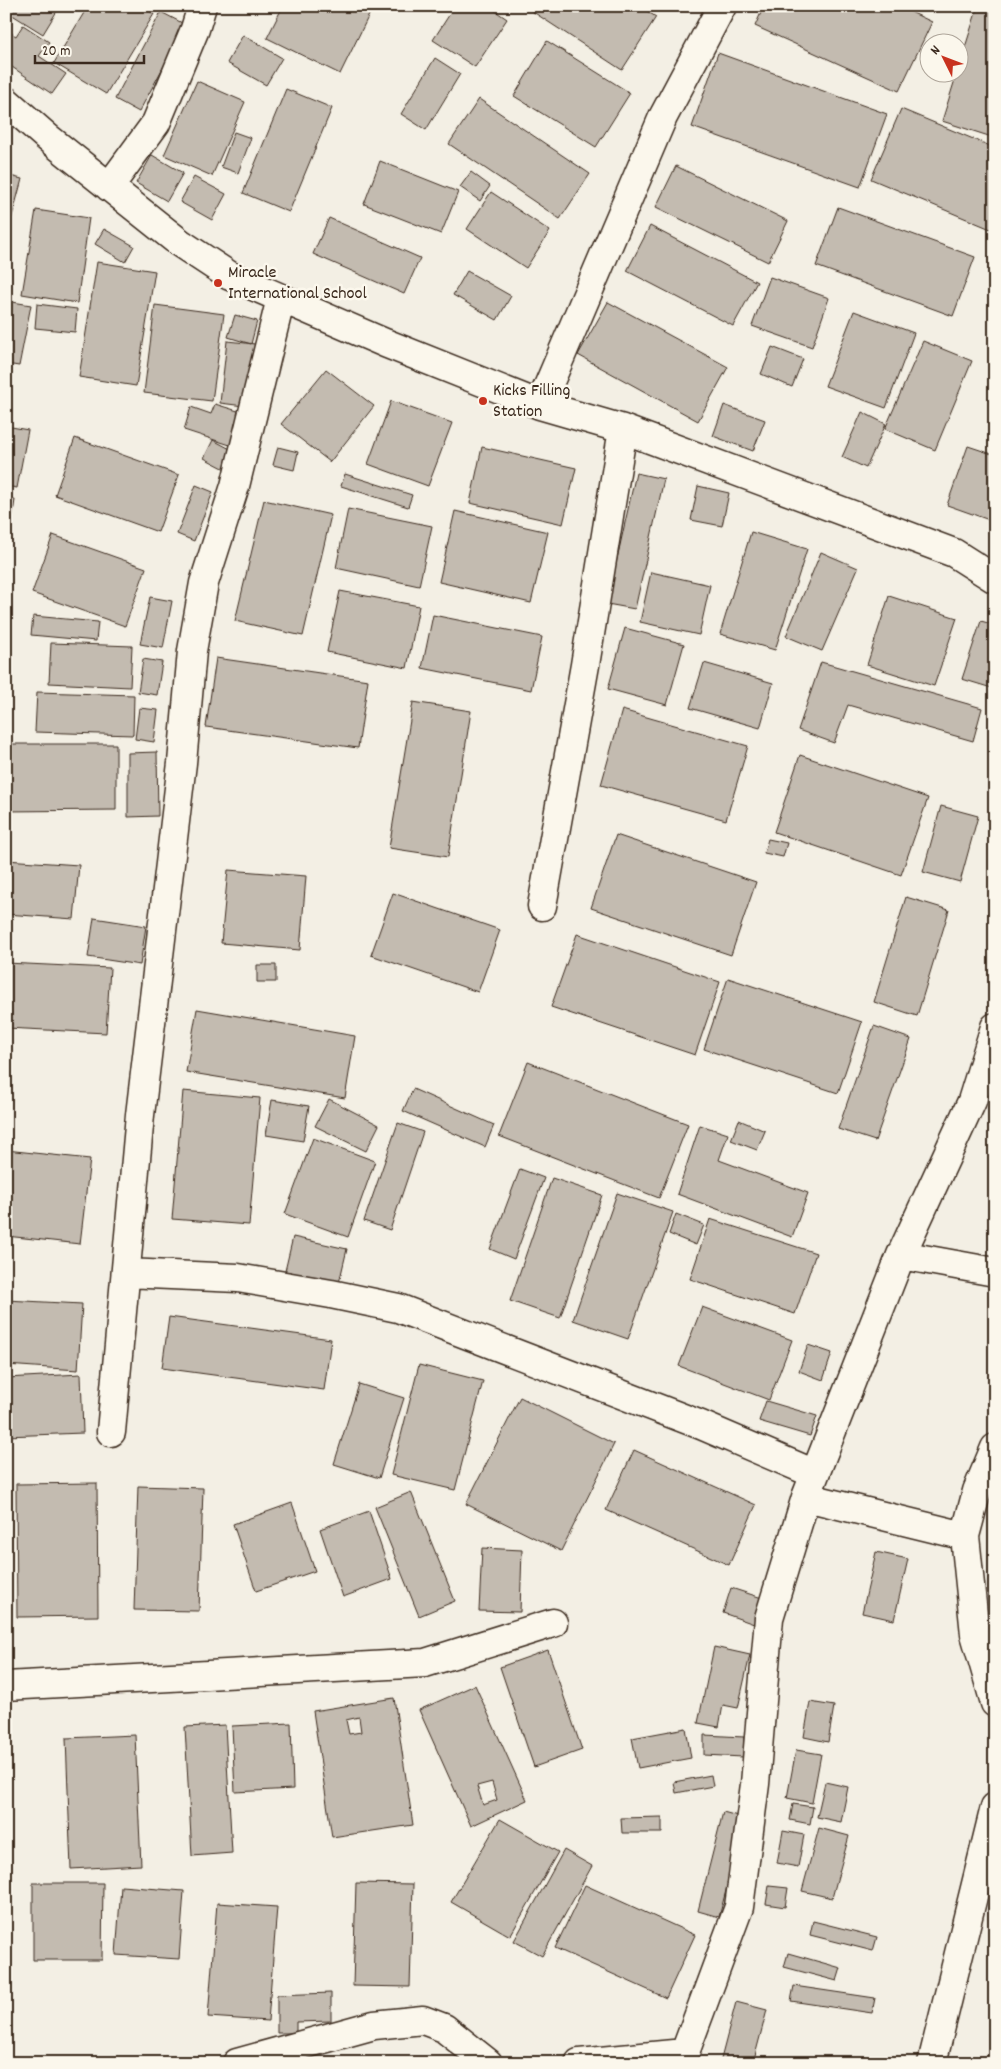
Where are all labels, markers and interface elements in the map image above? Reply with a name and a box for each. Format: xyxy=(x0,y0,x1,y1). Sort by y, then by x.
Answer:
scale bar xyxy=(35,32,144,64)
north arrow xyxy=(918,32,968,82)
text: 20 m xyxy=(42,41,70,63)
text: N xyxy=(926,41,946,60)
place label: Miracle International School xyxy=(228,261,367,307)
marker: Miracle International School xyxy=(212,277,224,289)
place label: Kicks Filling Station xyxy=(493,379,570,425)
marker: Kicks Filling Station xyxy=(477,395,489,407)

